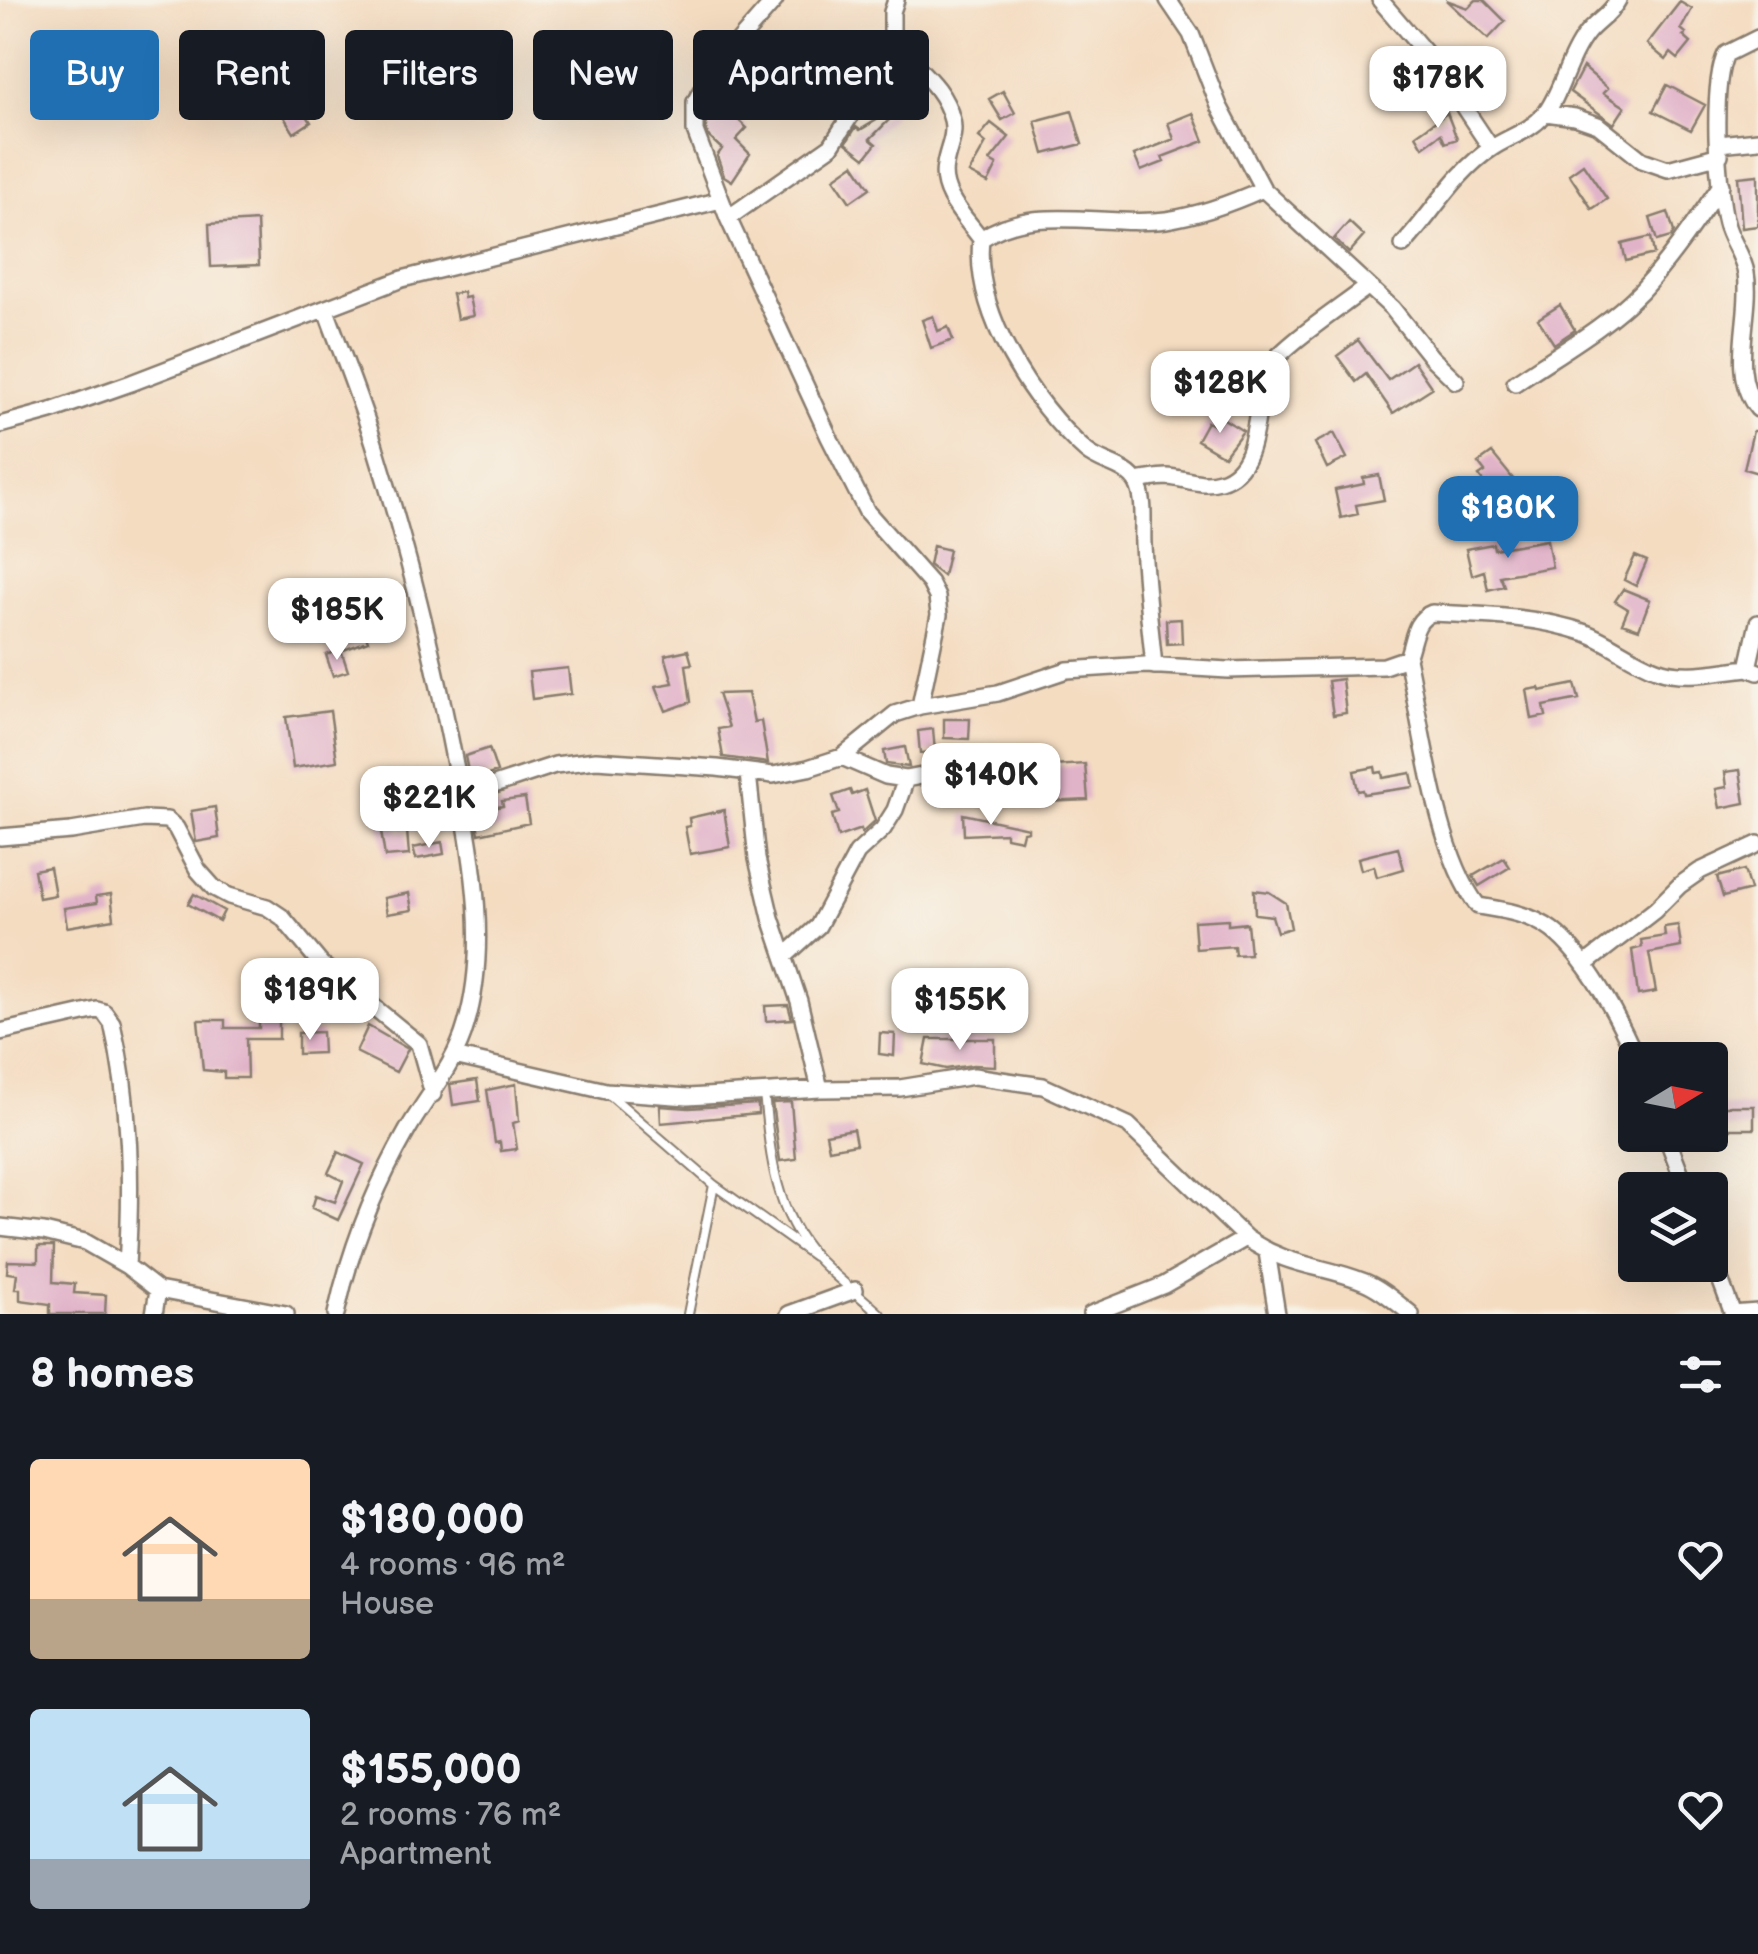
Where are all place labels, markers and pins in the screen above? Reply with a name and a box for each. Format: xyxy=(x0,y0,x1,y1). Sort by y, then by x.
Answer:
pin: $178K xyxy=(1368,46,1508,131)
pin: $128K xyxy=(1150,351,1290,436)
pin: $180K xyxy=(1438,476,1578,561)
pin: $185K xyxy=(267,578,407,663)
pin: $140K xyxy=(921,743,1061,828)
pin: $221K xyxy=(359,766,499,851)
pin: $189K xyxy=(240,958,380,1043)
pin: $155K xyxy=(890,968,1030,1053)

